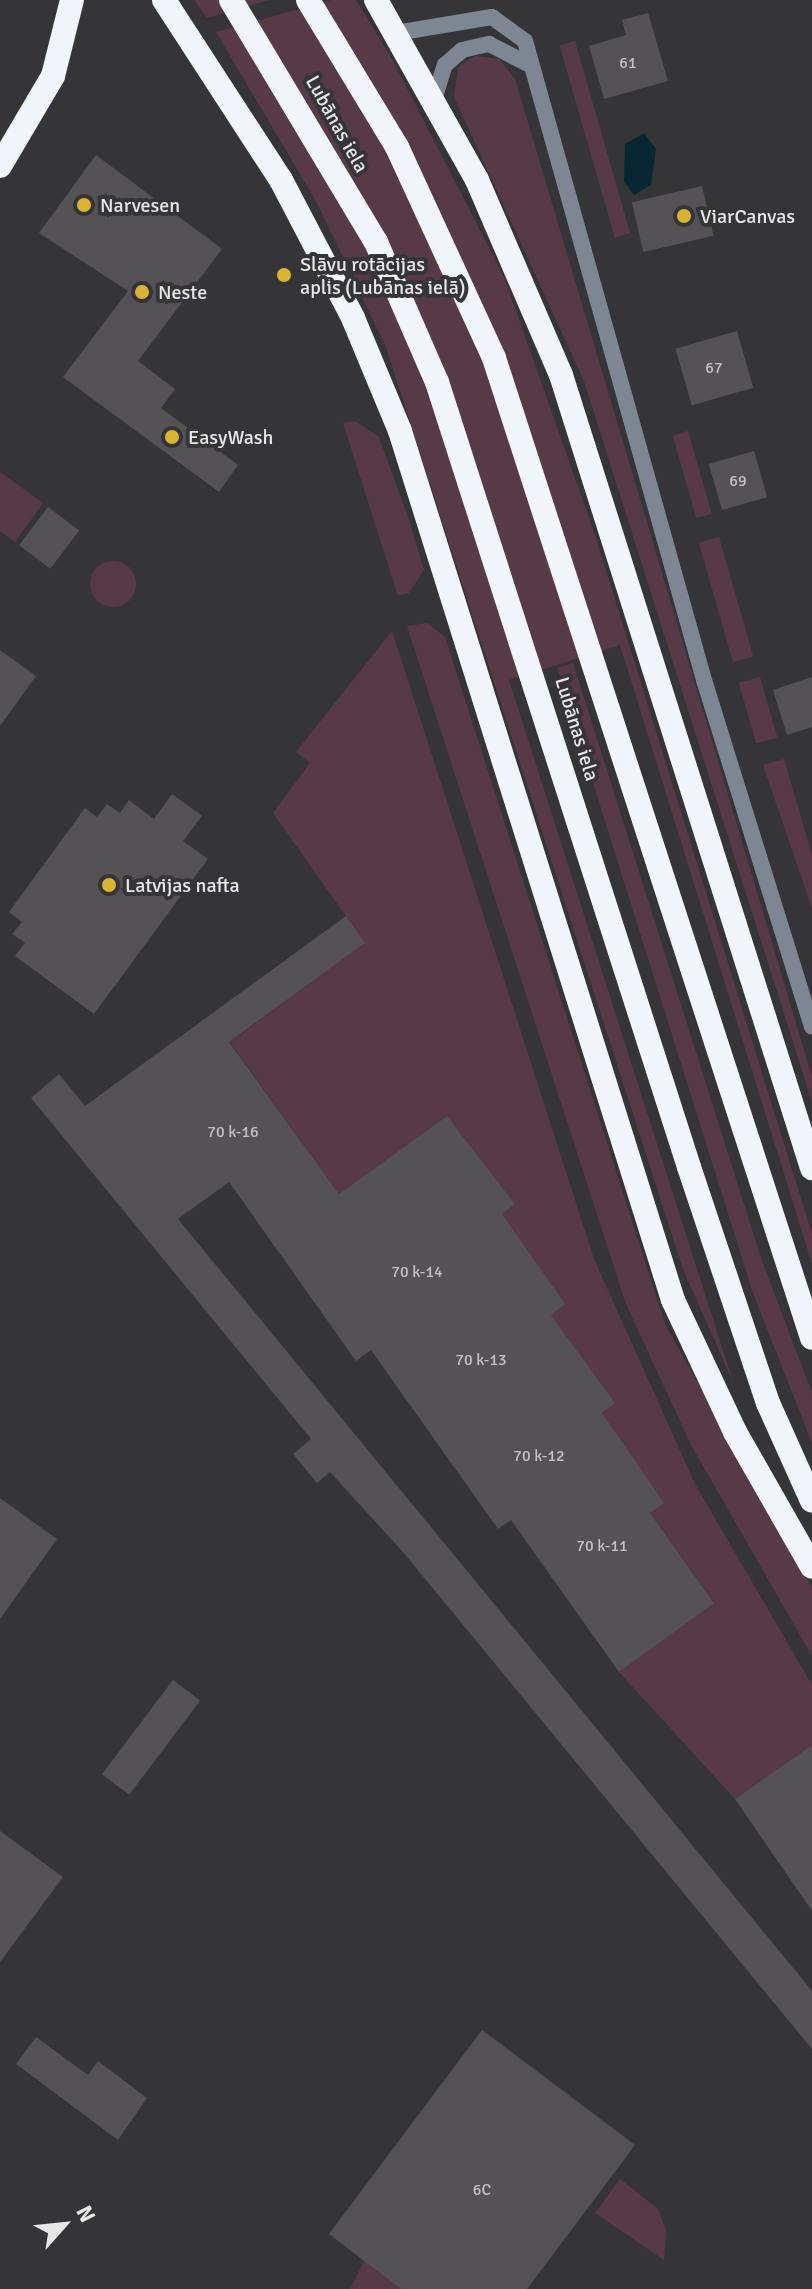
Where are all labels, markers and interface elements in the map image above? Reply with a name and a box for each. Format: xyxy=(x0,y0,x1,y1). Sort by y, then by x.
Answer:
house number: 61 xyxy=(619,53,637,73)
street label: Lubānas iela xyxy=(301,71,373,177)
place label: Narvesen xyxy=(100,193,180,217)
marker: Narvesen xyxy=(75,196,93,214)
place label: ViarCanvas xyxy=(700,204,795,228)
marker: ViarCanvas xyxy=(675,207,693,225)
place label: Slāvu rotācijas aplis (Lubānas ielā) xyxy=(300,252,466,299)
marker: Slāvu rotācijas aplis (Lubānas ielā) xyxy=(275,266,293,284)
place label: Neste xyxy=(158,280,207,304)
marker: Neste xyxy=(133,283,151,301)
house number: 67 xyxy=(705,358,723,378)
place label: EasyWash xyxy=(188,425,273,449)
marker: EasyWash xyxy=(163,428,181,446)
house number: 69 xyxy=(729,471,747,491)
street label: Lubānas iela xyxy=(550,674,604,784)
place label: Latvijas nafta xyxy=(125,873,240,897)
marker: Latvijas nafta xyxy=(100,876,118,894)
house number: 70 k-16 xyxy=(207,1122,259,1142)
house number: 70 k-14 xyxy=(391,1262,443,1282)
house number: 70 k-13 xyxy=(455,1350,507,1370)
house number: 70 k-12 xyxy=(513,1446,565,1466)
house number: 70 k-11 xyxy=(576,1536,628,1556)
house number: 6C xyxy=(473,2180,491,2200)
north arrow xyxy=(24,2185,104,2265)
text: N xyxy=(70,2201,101,2227)

